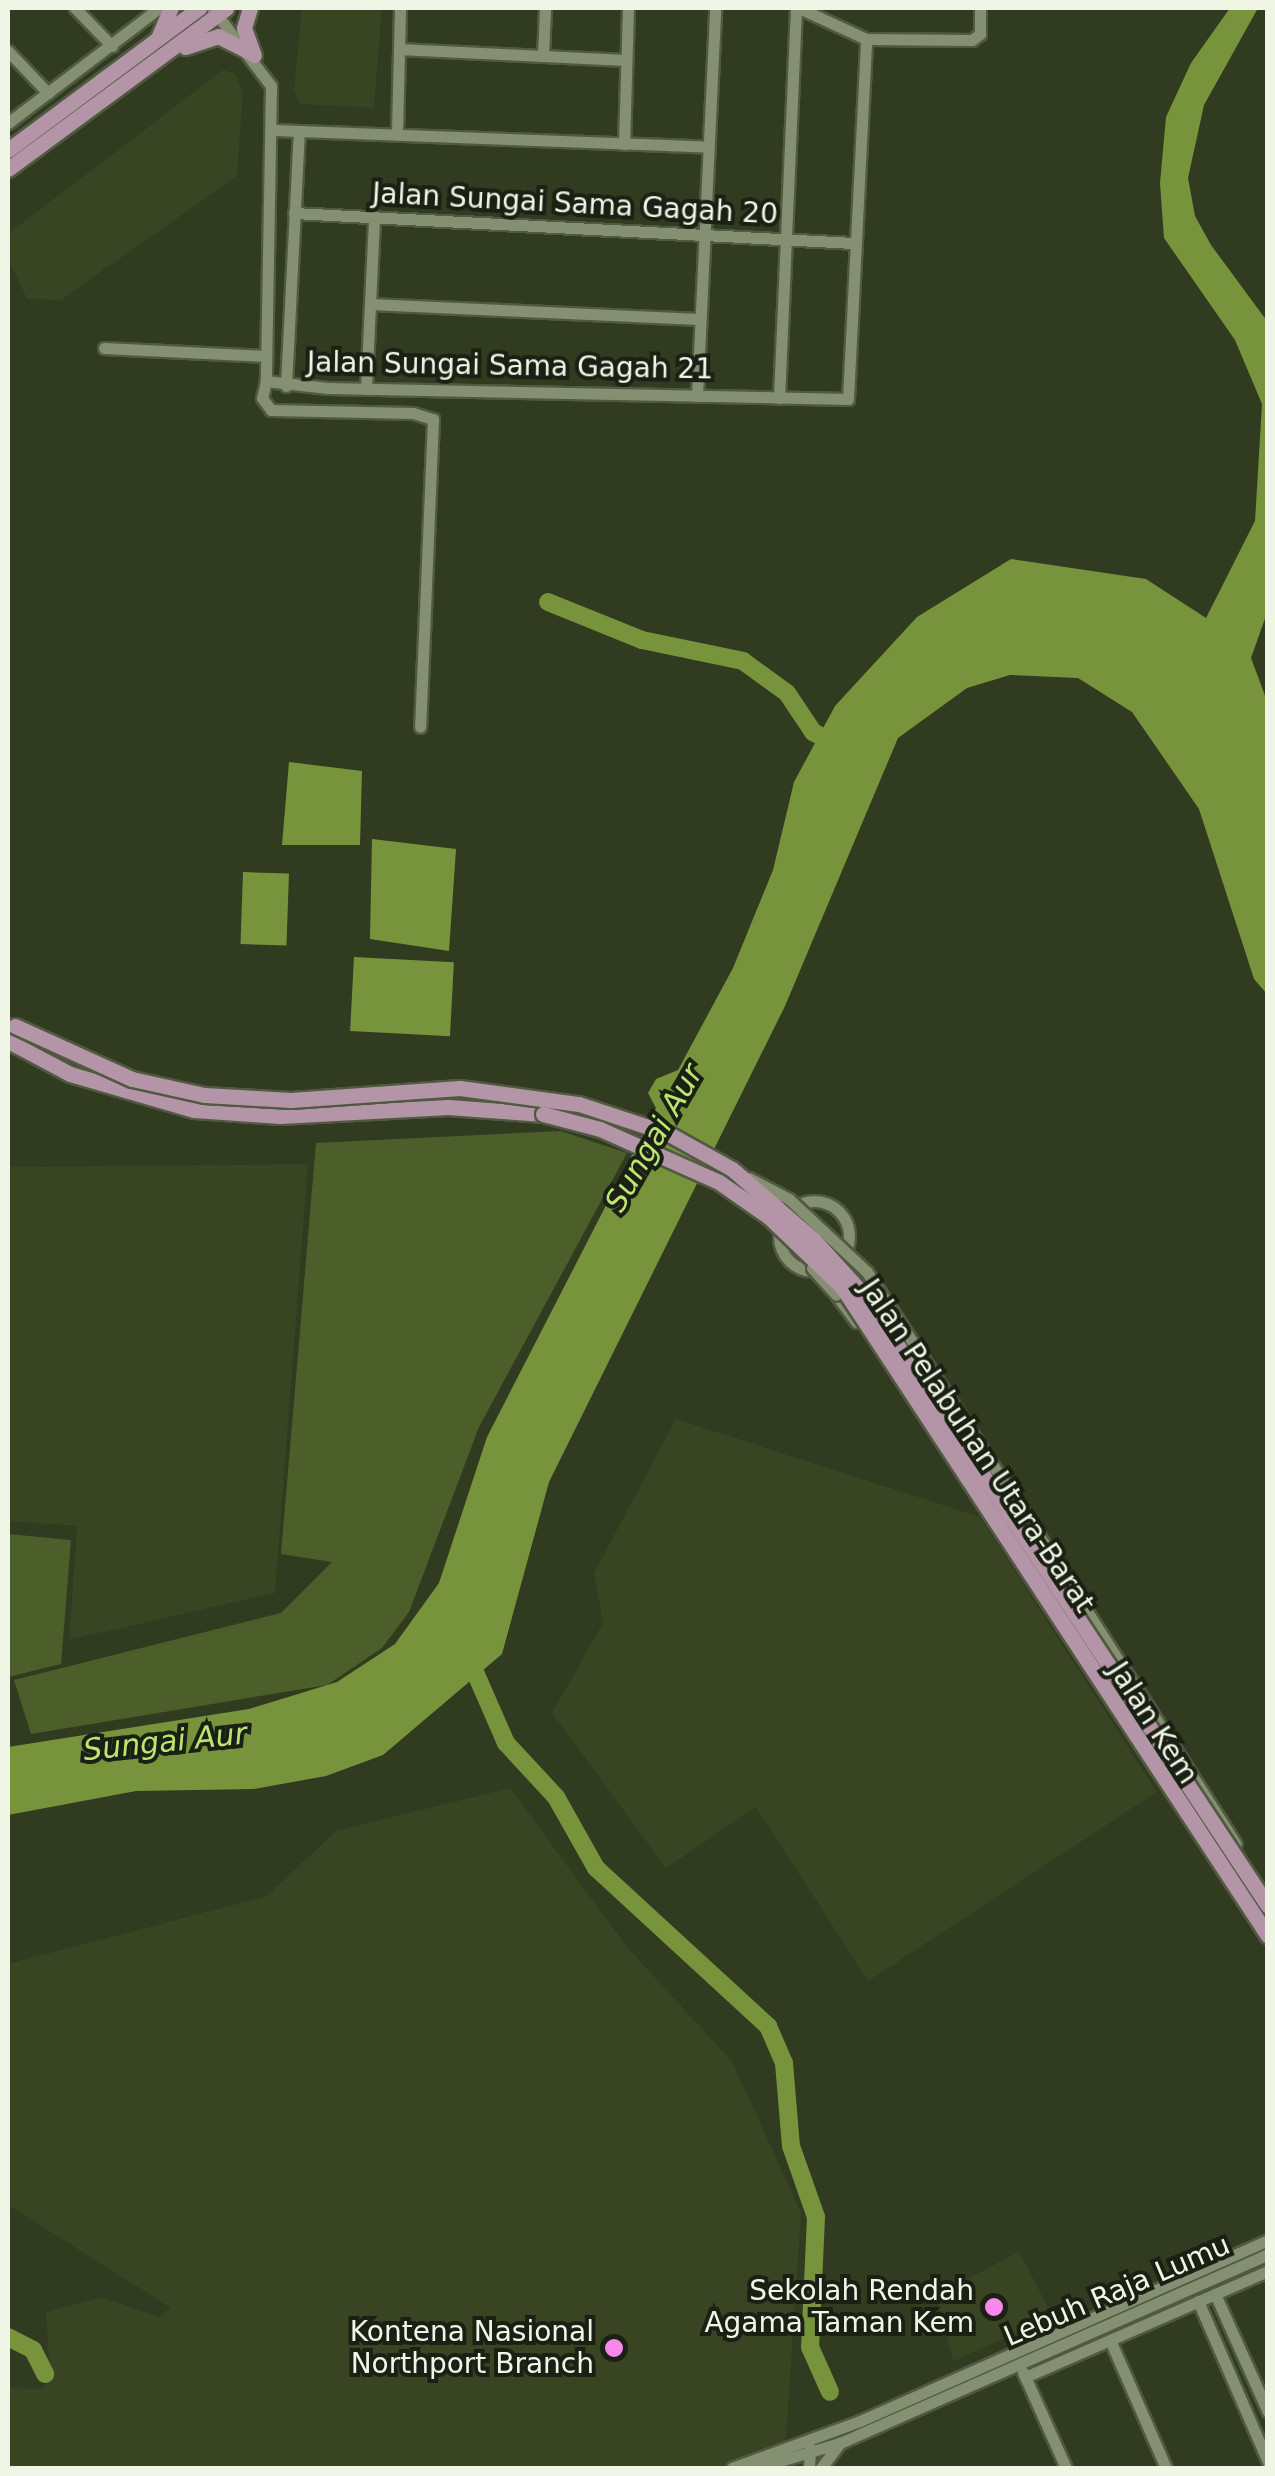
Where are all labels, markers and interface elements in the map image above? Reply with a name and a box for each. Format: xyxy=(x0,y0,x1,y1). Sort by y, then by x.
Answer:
street label: Jalan Sungai Sama Gagah 20 xyxy=(371,177,779,231)
street label: Jalan Sungai Sama Gagah 21 xyxy=(307,346,713,386)
water label: Sungai Aur xyxy=(597,1058,711,1218)
street label: Jalan Pelabuhan Utara-Barat xyxy=(853,1273,1101,1619)
street label: Jalan Kem xyxy=(1101,1656,1205,1790)
water label: Sungai Aur xyxy=(81,1716,249,1768)
street label: Lebuh Raja Lumu xyxy=(999,2228,1235,2354)
place label: Sekolah Rendah Agama Taman Kem xyxy=(704,2274,974,2340)
marker: Sekolah Rendah Agama Taman Kem xyxy=(983,2296,1005,2318)
place label: Kontena Nasional Northport Branch xyxy=(350,2315,594,2381)
marker: Kontena Nasional Northport Branch xyxy=(603,2337,625,2359)

